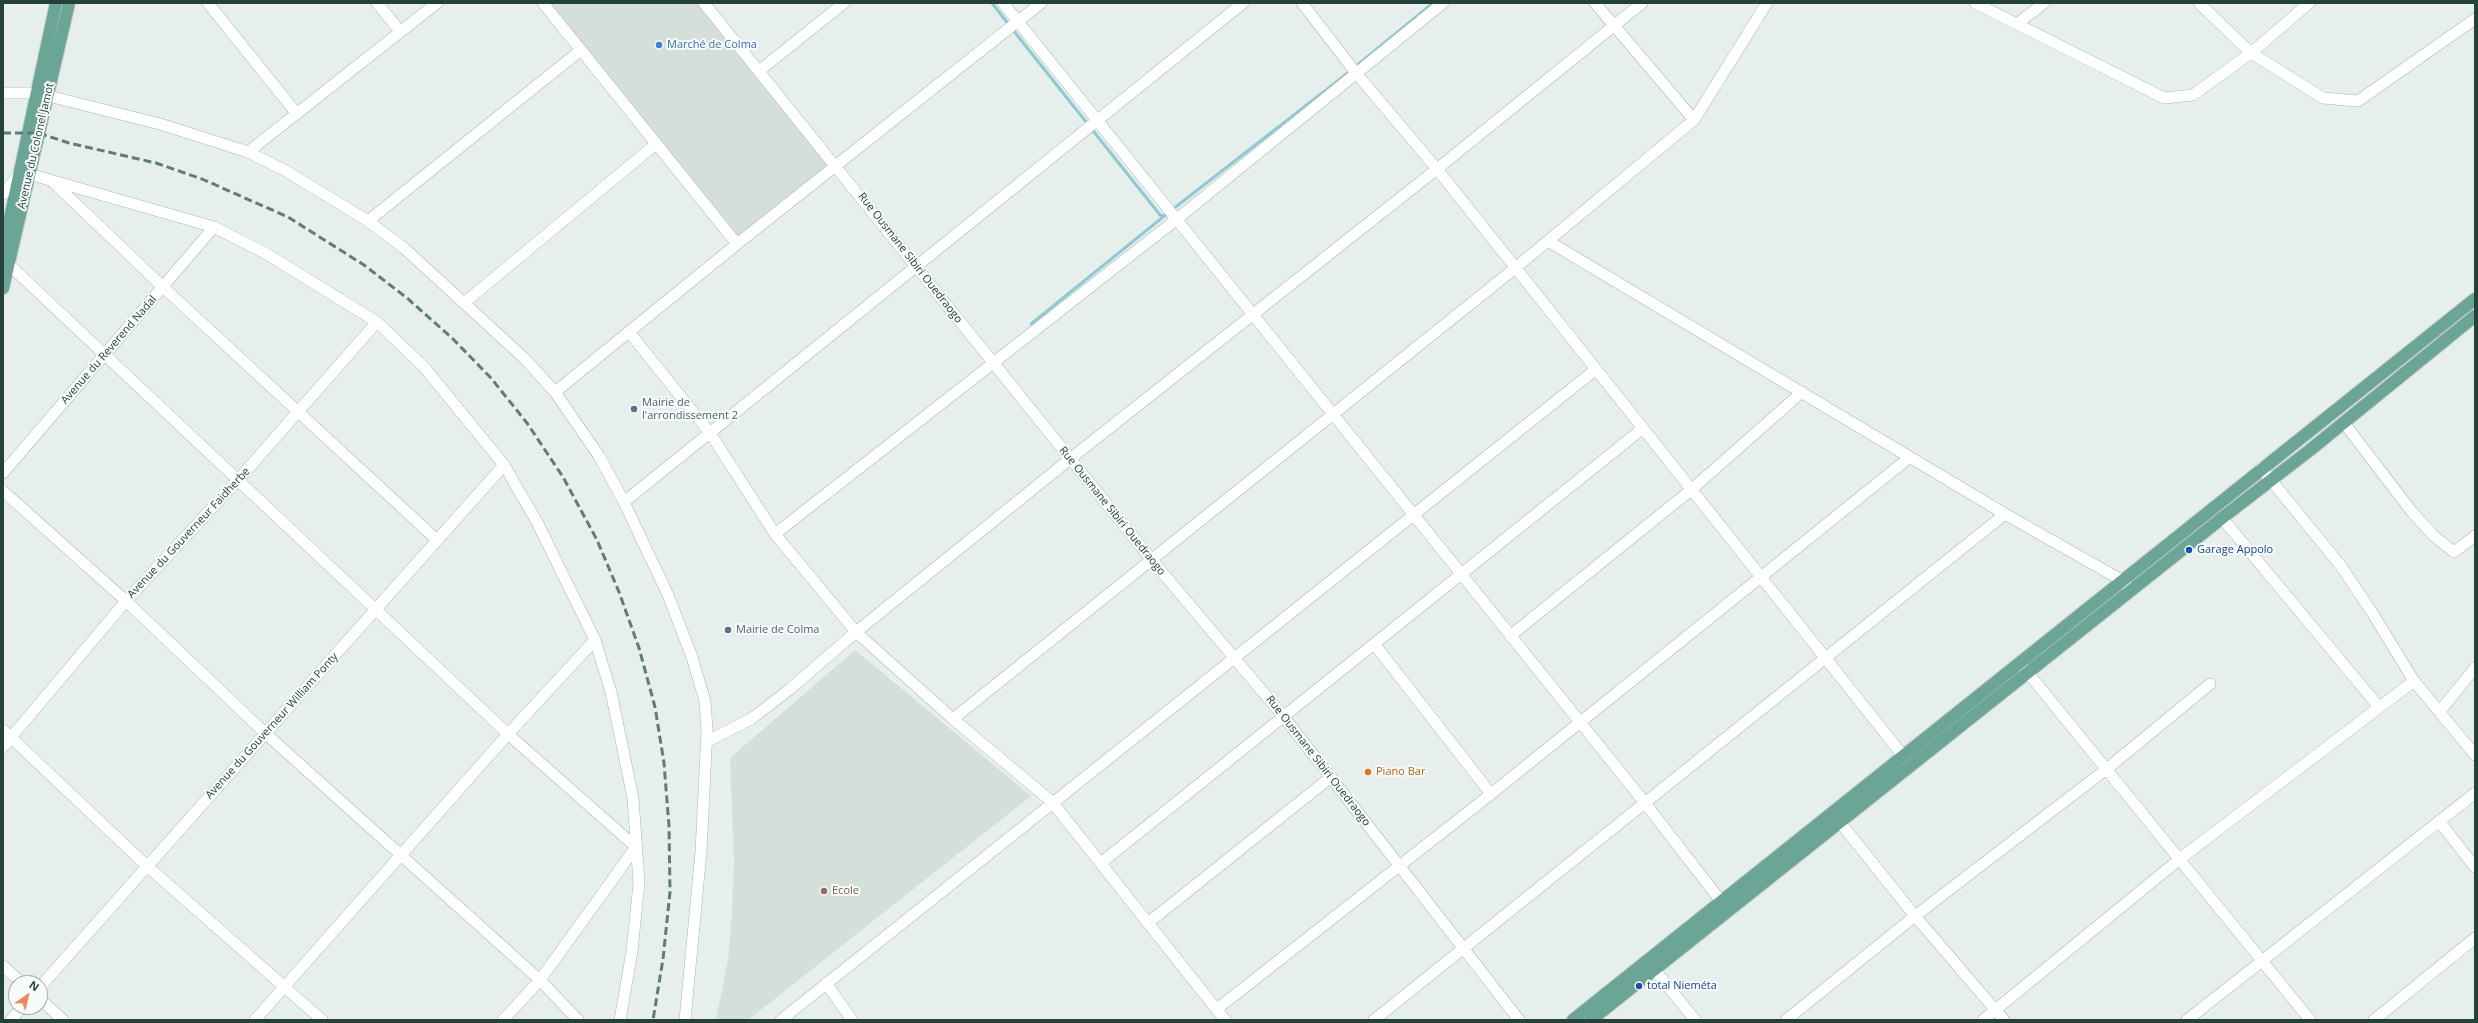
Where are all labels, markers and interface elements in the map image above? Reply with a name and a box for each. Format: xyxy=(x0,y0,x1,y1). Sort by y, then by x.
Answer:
place label: Marché de Colma xyxy=(667,38,757,52)
marker: Marché de Colma xyxy=(654,40,664,50)
street label: Avenue du Colonel Jamot xyxy=(15,82,57,210)
street label: Rue Ousmane Sibiri Ouedraogo xyxy=(855,190,965,326)
street label: Avenue du Reverend Nadal xyxy=(58,293,160,407)
place label: Mairie de l'arrondissement 2 xyxy=(642,396,738,422)
marker: Mairie de l'arrondissement 2 xyxy=(629,404,639,414)
street label: Rue Ousmane Sibiri Ouedraogo xyxy=(1056,444,1168,578)
street label: Avenue du Gouverneur Faidherbe xyxy=(125,465,253,601)
place label: Garage Appolo xyxy=(2197,543,2273,557)
marker: Garage Appolo xyxy=(2184,545,2194,555)
place label: Mairie de Colma xyxy=(736,623,819,637)
marker: Mairie de Colma xyxy=(723,625,733,635)
street label: Avenue du Gouverneur William Ponty xyxy=(203,650,341,802)
street label: Rue Ousmane Sibiri Ouedraogo xyxy=(1263,693,1373,829)
place label: Piano Bar xyxy=(1376,765,1425,779)
marker: Piano Bar xyxy=(1363,767,1373,777)
place label: Ecole xyxy=(832,884,859,898)
marker: Ecole xyxy=(819,886,829,896)
north arrow xyxy=(8,975,48,1015)
text: N xyxy=(27,977,42,994)
place label: total Nieméta xyxy=(1647,979,1717,993)
marker: total Nieméta xyxy=(1634,981,1644,991)

